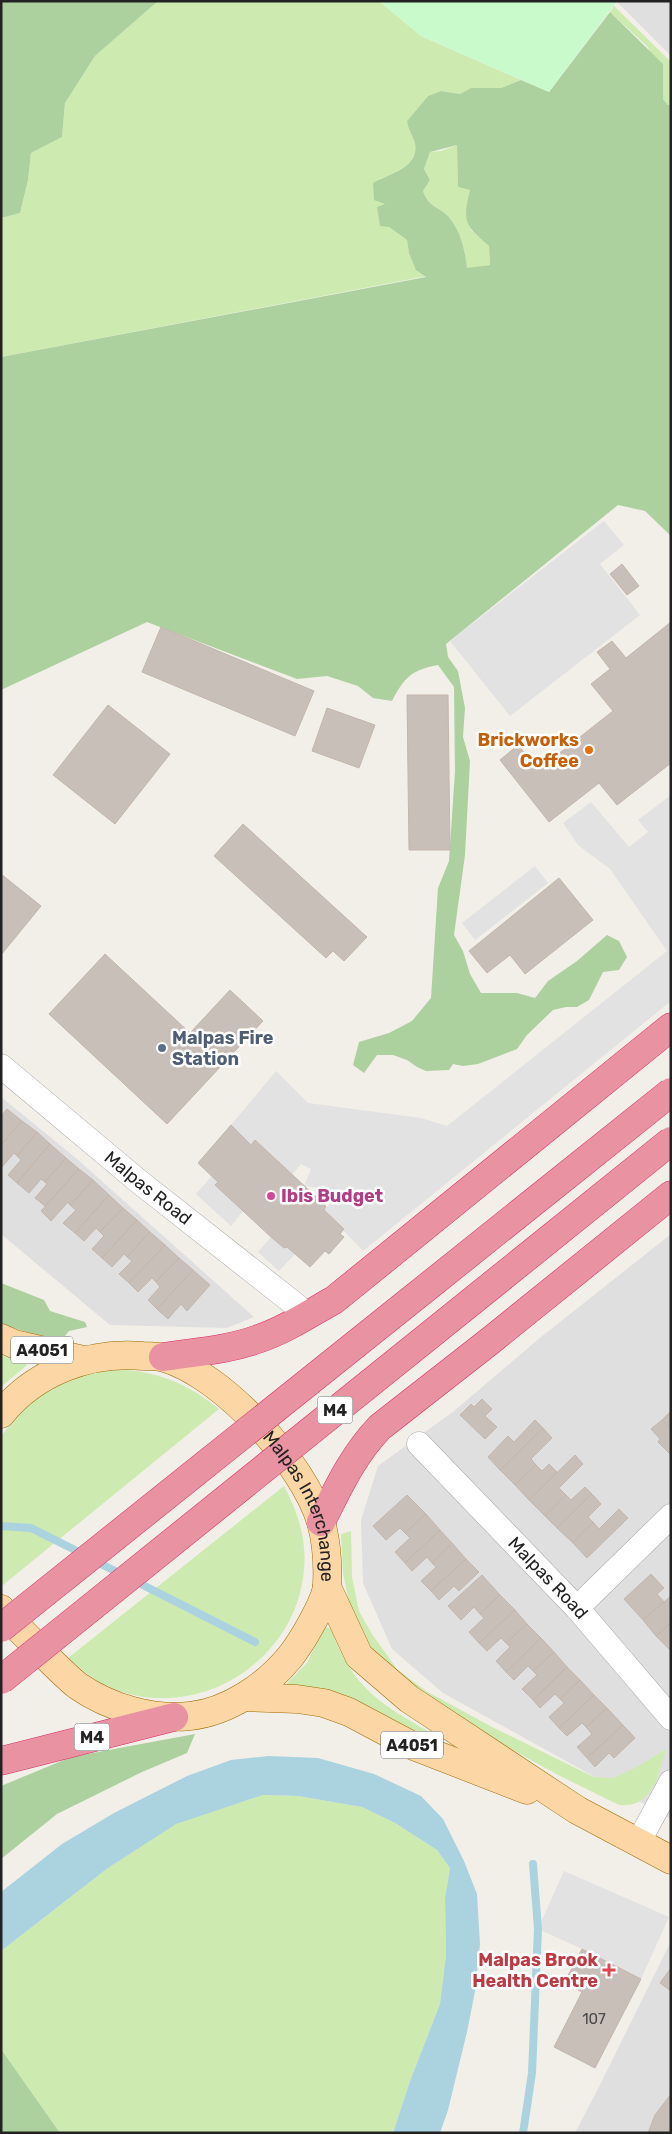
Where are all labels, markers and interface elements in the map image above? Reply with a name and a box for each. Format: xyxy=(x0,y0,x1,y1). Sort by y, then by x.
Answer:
place label: Brickworks Coffee xyxy=(478,729,579,772)
marker: Brickworks Coffee xyxy=(583,744,595,756)
place label: Malpas Fire Station xyxy=(172,1027,274,1070)
marker: Malpas Fire Station xyxy=(156,1042,168,1054)
street label: Malpas Road xyxy=(100,1146,196,1230)
place label: Ibis Budget xyxy=(281,1185,383,1207)
marker: Ibis Budget xyxy=(265,1190,277,1202)
road number: A4051 xyxy=(11,1336,73,1364)
road number: M4 xyxy=(318,1396,352,1424)
street label: Malpas Interchange xyxy=(258,1426,338,1582)
street label: Malpas Road xyxy=(504,1532,593,1624)
road number: M4 xyxy=(74,1724,110,1750)
road number: A4051 xyxy=(381,1732,443,1758)
place label: Malpas Brook Health Centre xyxy=(472,1949,598,1992)
marker: Malpas Brook Health Centre xyxy=(602,1963,616,1977)
house number: 107 xyxy=(582,2010,606,2028)

